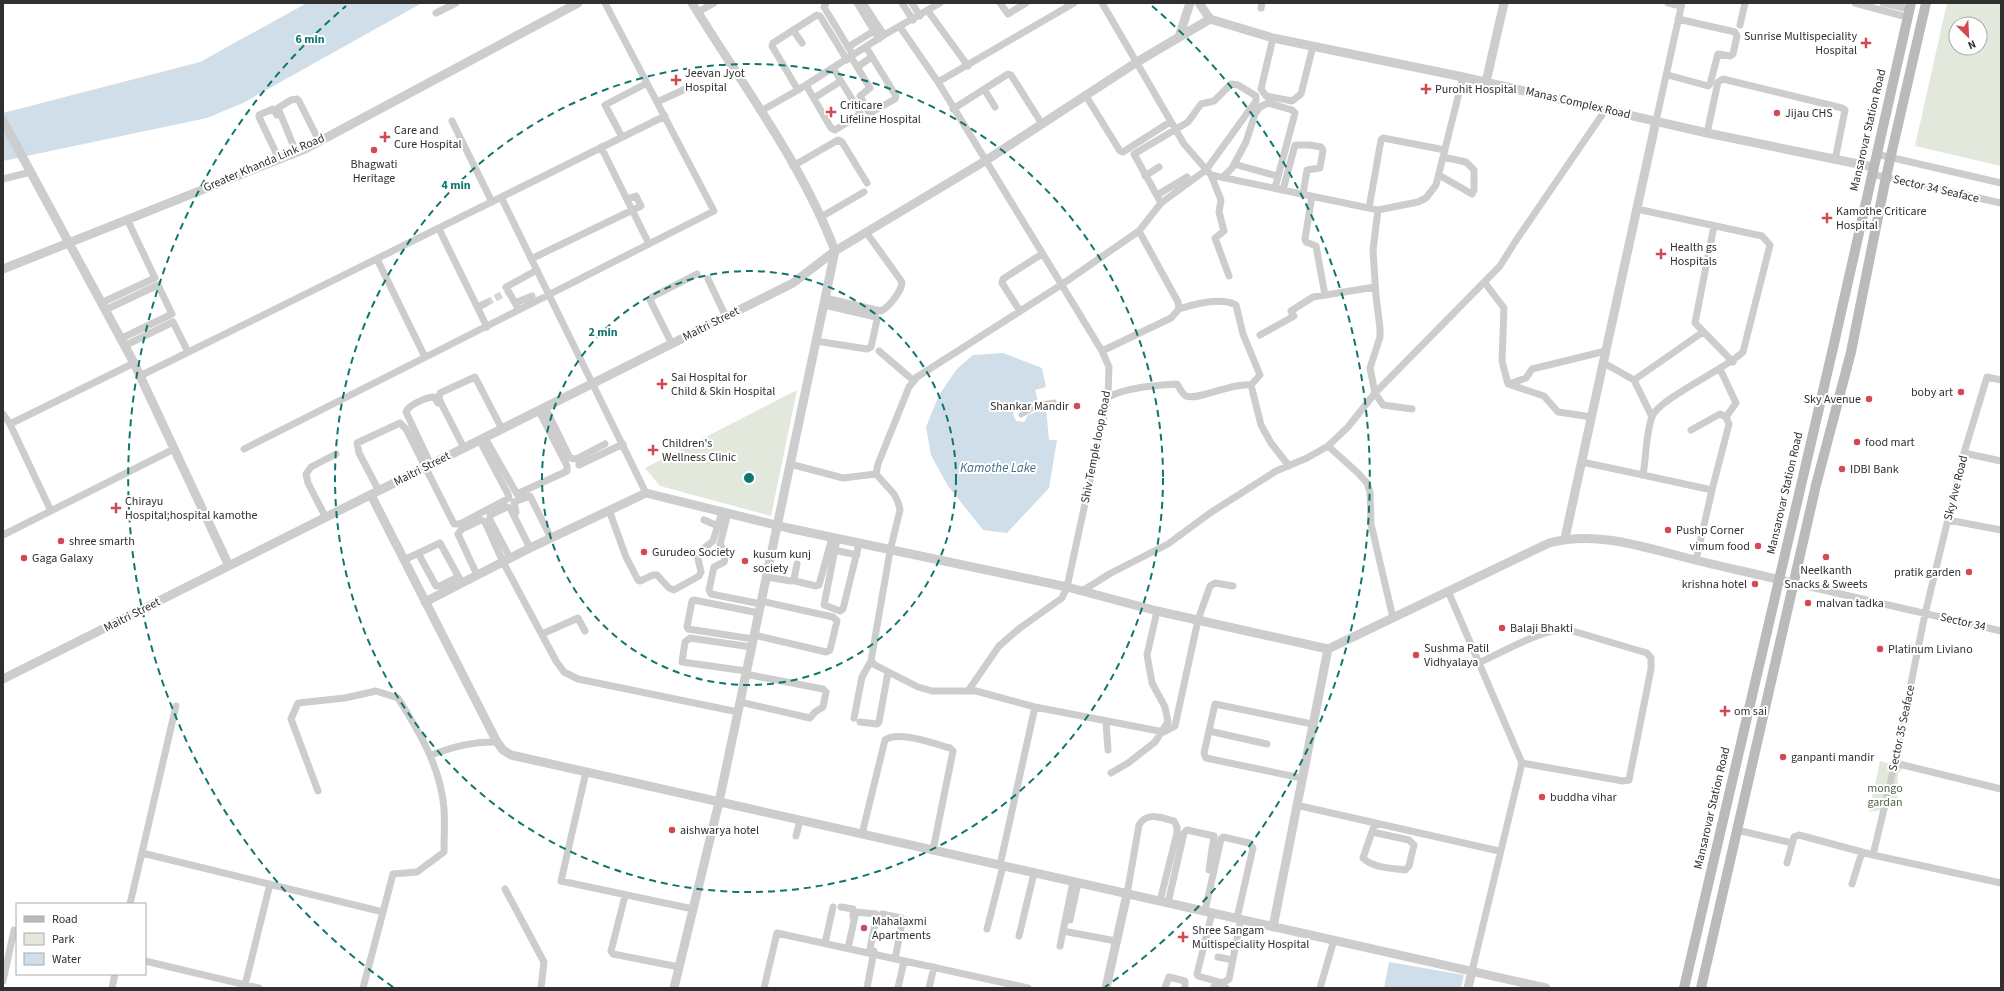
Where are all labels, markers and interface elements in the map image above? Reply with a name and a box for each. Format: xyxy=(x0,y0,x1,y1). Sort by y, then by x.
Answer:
north arrow xyxy=(1948,16,1988,56)
place label: Sunrise Multispeciality Hospital xyxy=(1744,28,1857,59)
text: 6 min xyxy=(295,31,325,48)
text: N xyxy=(1965,36,1978,53)
marker: Sunrise Multispeciality Hospital xyxy=(1860,37,1872,49)
place label: Jeevan Jyot Hospital xyxy=(685,65,745,96)
street label: Mansarovar Station Road xyxy=(1846,67,1890,193)
marker: Jeevan Jyot Hospital xyxy=(670,74,682,86)
place label: Purohit Hospital xyxy=(1435,81,1517,98)
marker: Purohit Hospital xyxy=(1420,83,1432,95)
street label: Manas Complex Road xyxy=(1524,83,1632,123)
place label: Criticare Lifeline Hospital xyxy=(840,97,921,128)
place label: Jijau CHS xyxy=(1785,105,1833,122)
marker: Criticare Lifeline Hospital xyxy=(825,106,837,118)
marker: Jijau CHS xyxy=(1772,108,1782,118)
place label: Care and Cure Hospital xyxy=(394,122,462,153)
street label: Greater Khanda Link Road xyxy=(201,130,327,196)
marker: Care and Cure Hospital xyxy=(379,131,391,143)
marker: Bhagwati Heritage xyxy=(369,145,379,155)
place label: Bhagwati Heritage xyxy=(350,156,398,187)
street label: Sector 34 Seaface xyxy=(1891,171,1981,207)
text: 4 min xyxy=(441,177,471,194)
place label: Kamothe Criticare Hospital xyxy=(1836,203,1927,234)
marker: Kamothe Criticare Hospital xyxy=(1821,212,1833,224)
place label: Health gs Hospitals xyxy=(1670,239,1717,270)
marker: Health gs Hospitals xyxy=(1655,248,1667,260)
street label: Maitri Street xyxy=(680,302,742,346)
text: 2 min xyxy=(588,324,618,341)
place label: Sai Hospital for Child & Skin Hospital xyxy=(671,369,775,400)
marker: Sai Hospital for Child & Skin Hospital xyxy=(656,378,668,390)
place label: boby art xyxy=(1911,384,1953,401)
marker: boby art xyxy=(1956,387,1966,397)
street label: Shiv Temple loop Road xyxy=(1077,389,1115,505)
place label: Sky Avenue xyxy=(1804,391,1861,408)
marker: Sky Avenue xyxy=(1864,394,1874,404)
place label: Shankar Mandir xyxy=(990,398,1070,415)
marker: Shankar Mandir xyxy=(1072,401,1082,411)
street label: Mansarovar Station Road xyxy=(1763,430,1807,556)
place label: food mart xyxy=(1865,434,1915,451)
place label: Children's Wellness Clinic xyxy=(662,435,737,466)
marker: food mart xyxy=(1852,437,1862,447)
marker: Children's Wellness Clinic xyxy=(647,444,659,456)
street label: Maitri Street xyxy=(391,447,453,491)
street label: Sky Ave Road xyxy=(1940,454,1972,522)
water label: Kamothe Lake xyxy=(960,459,1036,477)
place label: IDBI Bank xyxy=(1850,461,1899,478)
marker: IDBI Bank xyxy=(1837,464,1847,474)
centre of rings xyxy=(742,471,756,485)
place label: Chirayu Hospital;hospital kamothe xyxy=(125,493,257,524)
marker: Chirayu Hospital;hospital kamothe xyxy=(110,502,122,514)
place label: Pushp Corner xyxy=(1676,522,1745,539)
marker: Pushp Corner xyxy=(1663,525,1673,535)
place label: shree smarth xyxy=(69,533,135,550)
marker: shree smarth xyxy=(56,536,66,546)
place label: vimum food xyxy=(1690,538,1750,555)
marker: vimum food xyxy=(1753,541,1763,551)
place label: Gurudeo Society xyxy=(652,544,735,561)
place label: kusum kunj society xyxy=(753,546,811,577)
marker: Gurudeo Society xyxy=(639,547,649,557)
place label: Gaga Galaxy xyxy=(32,550,94,567)
marker: Neelkanth Snacks & Sweets xyxy=(1821,552,1831,562)
marker: Gaga Galaxy xyxy=(19,553,29,563)
marker: kusum kunj society xyxy=(740,556,750,566)
place label: Neelkanth Snacks & Sweets xyxy=(1784,562,1868,593)
place label: pratik garden xyxy=(1894,564,1961,581)
marker: pratik garden xyxy=(1964,567,1974,577)
place label: krishna hotel xyxy=(1682,576,1747,593)
marker: krishna hotel xyxy=(1750,579,1760,589)
street label: Maitri Street xyxy=(101,593,163,637)
place label: malvan tadka xyxy=(1816,595,1884,612)
marker: malvan tadka xyxy=(1803,598,1813,608)
street label: Sector 34 xyxy=(1938,608,1988,636)
place label: Balaji Bhakti xyxy=(1510,620,1573,637)
marker: Balaji Bhakti xyxy=(1497,623,1507,633)
place label: Sushma Patil Vidhyalaya xyxy=(1424,640,1489,671)
place label: Platinum Liviano xyxy=(1888,641,1973,658)
marker: Platinum Liviano xyxy=(1875,644,1885,654)
marker: Sushma Patil Vidhyalaya xyxy=(1411,650,1421,660)
street label: Sector 35 Seaface xyxy=(1885,683,1919,773)
place label: om sai xyxy=(1734,703,1767,720)
marker: om sai xyxy=(1719,705,1731,717)
street label: Mansarovar Station Road xyxy=(1690,745,1734,871)
place label: ganpanti mandir xyxy=(1791,749,1875,766)
marker: ganpanti mandir xyxy=(1778,752,1788,762)
park label: mongo gardan xyxy=(1867,780,1903,811)
place label: buddha vihar xyxy=(1550,789,1618,806)
marker: buddha vihar xyxy=(1537,792,1547,802)
place label: aishwarya hotel xyxy=(680,822,759,839)
marker: aishwarya hotel xyxy=(667,825,677,835)
legend xyxy=(16,903,146,975)
text: Road xyxy=(52,911,78,928)
place label: Mahalaxmi Apartments xyxy=(872,913,931,944)
place label: Shree Sangam Multispeciality Hospital xyxy=(1192,922,1309,953)
marker: Mahalaxmi Apartments xyxy=(859,923,869,933)
text: Park xyxy=(52,931,74,948)
marker: Shree Sangam Multispeciality Hospital xyxy=(1177,931,1189,943)
text: Water xyxy=(52,951,82,968)

